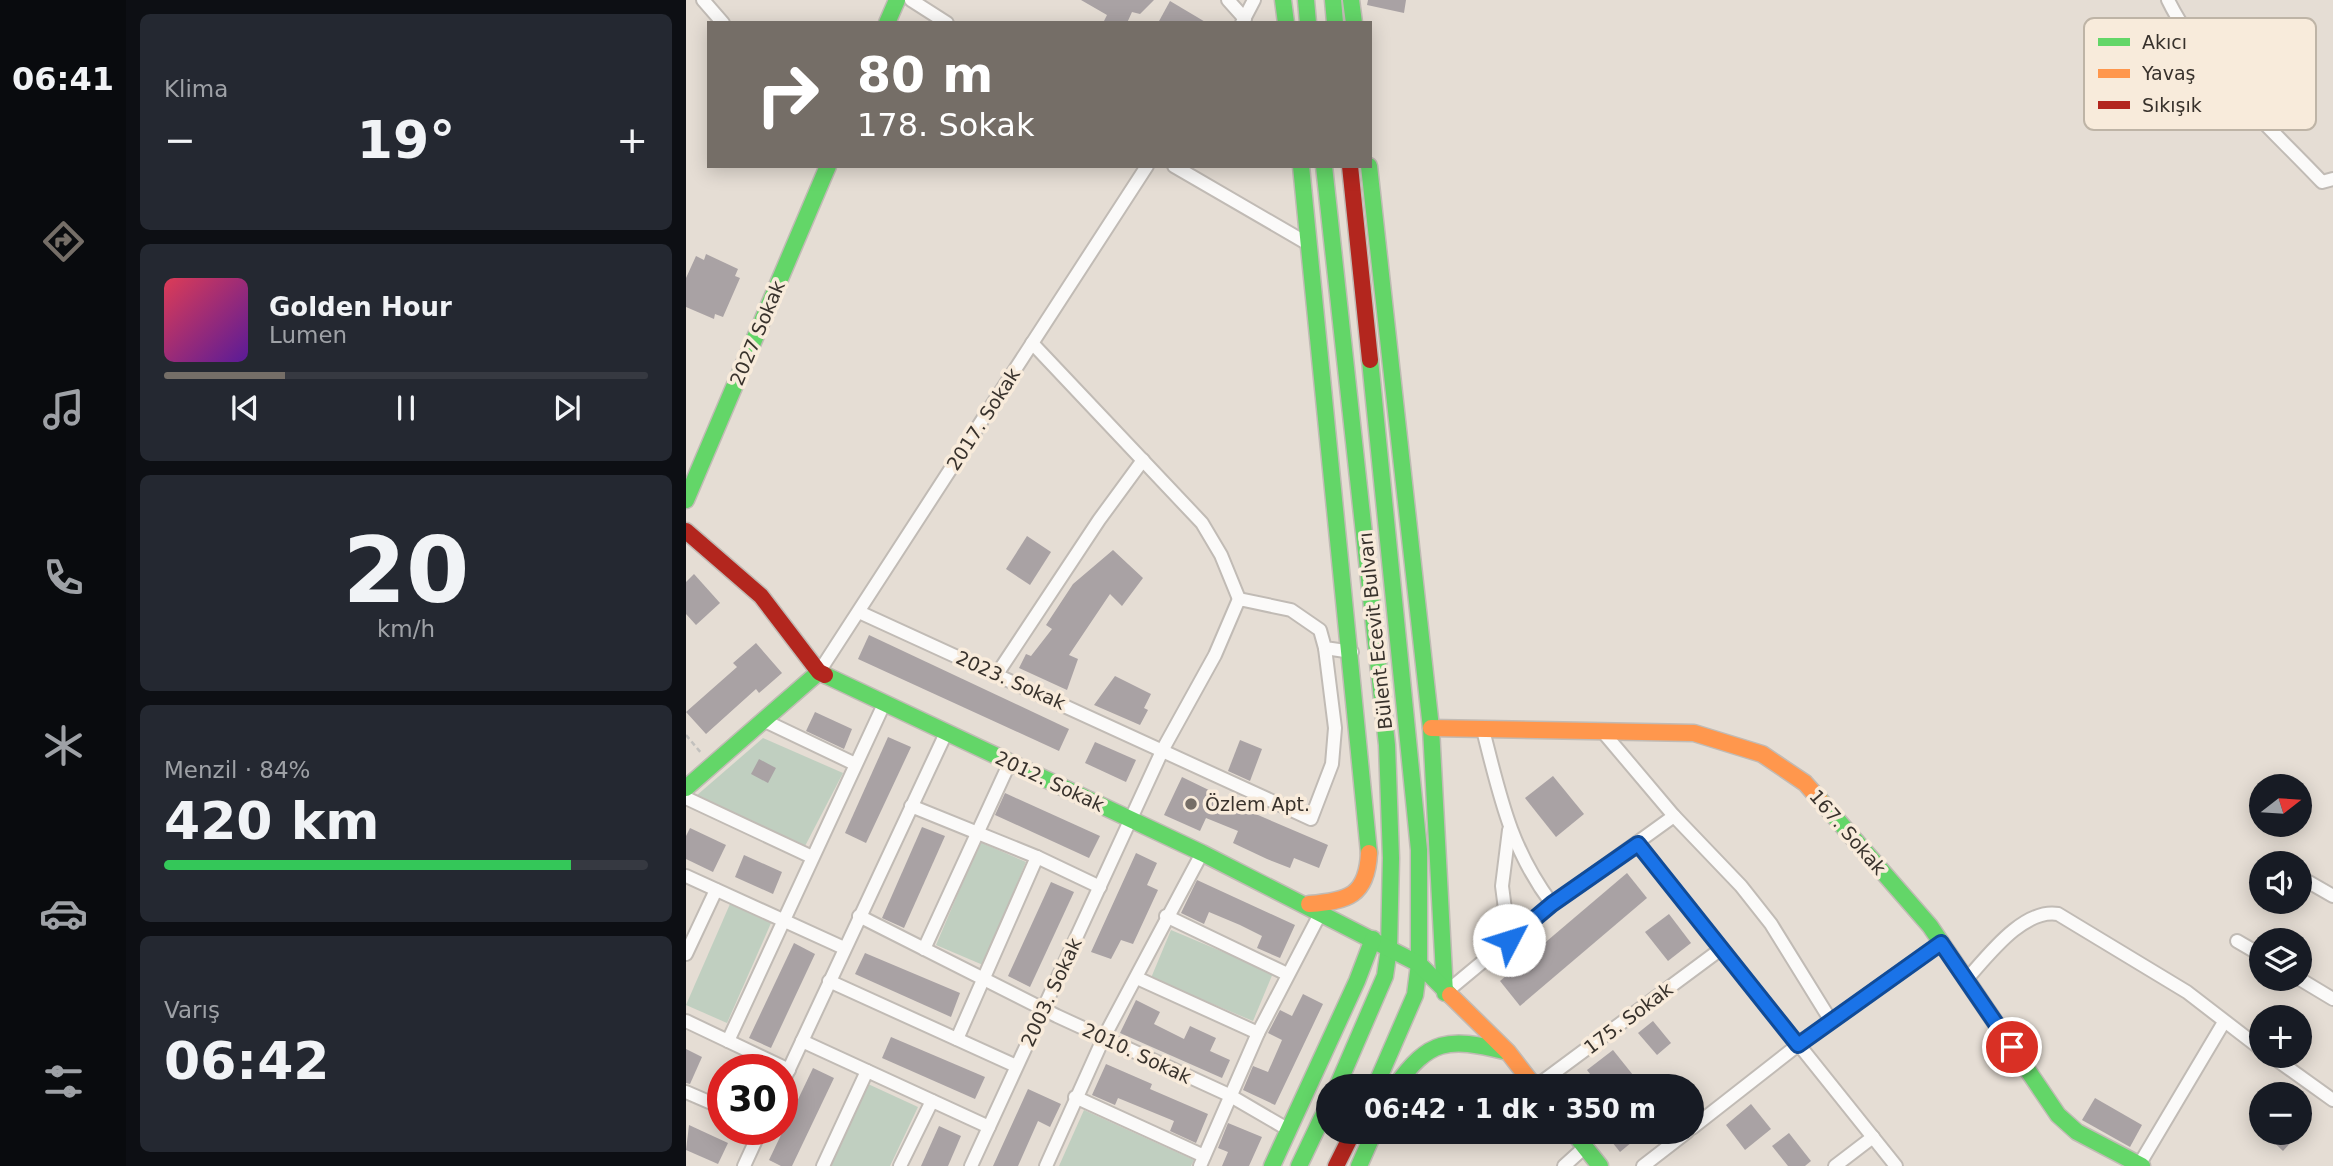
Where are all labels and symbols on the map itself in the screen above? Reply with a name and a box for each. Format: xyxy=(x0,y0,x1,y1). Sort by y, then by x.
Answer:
legend xyxy=(2084,18,2316,130)
text: Akıcı xyxy=(2142,31,2187,53)
text: Yavaş xyxy=(2141,62,2195,84)
text: Sıkışık xyxy=(2142,94,2202,116)
street label: 2027 Sokak xyxy=(725,277,789,389)
street label: 2017. Sokak xyxy=(942,364,1024,474)
street label: Bülent Ecevit Bulvarı xyxy=(1354,531,1396,731)
street label: 2023. Sokak xyxy=(953,646,1069,714)
street label: 2012. Sokak xyxy=(992,746,1108,816)
north arrow xyxy=(2249,774,2312,836)
street label: 167. Sokak xyxy=(1805,785,1891,879)
place label: Özlem Apt. xyxy=(1205,793,1310,815)
marker: Özlem Apt. xyxy=(1183,796,1199,812)
position arrow xyxy=(1472,903,1546,977)
street label: 2003. Sokak xyxy=(1016,934,1086,1050)
street label: 175. Sokak xyxy=(1579,978,1677,1058)
pin xyxy=(1982,1017,2042,1077)
street label: 2010. Sokak xyxy=(1079,1018,1195,1088)
speed limit sign: 30 xyxy=(707,1054,798,1145)

